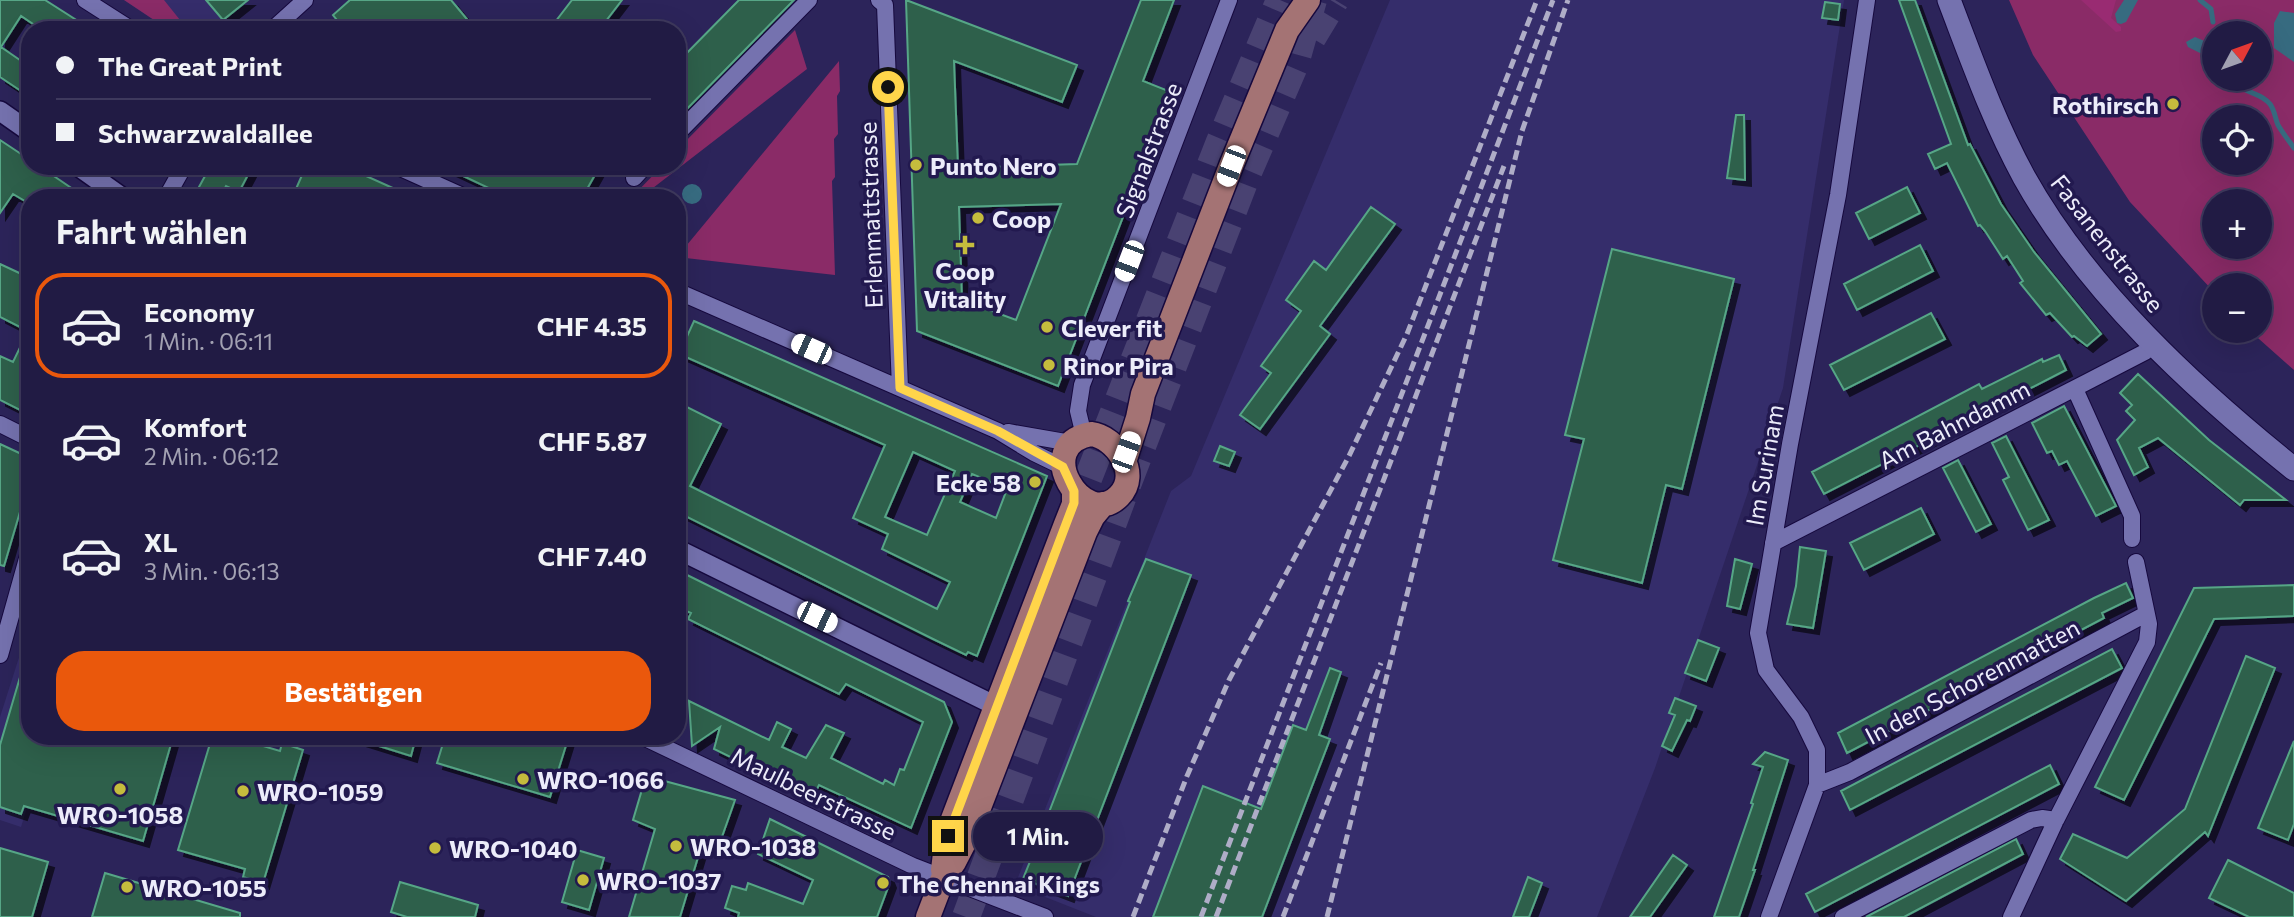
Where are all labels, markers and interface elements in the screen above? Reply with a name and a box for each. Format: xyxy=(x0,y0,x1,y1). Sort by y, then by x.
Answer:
north arrow xyxy=(2202,21,2272,91)
map controls xyxy=(2202,21,2272,343)
text: The Great Print xyxy=(98,50,282,81)
route start xyxy=(872,71,904,103)
street label: Signalstrasse xyxy=(1109,78,1187,222)
place label: Rothirsch xyxy=(2052,90,2159,119)
marker: Rothirsch xyxy=(2165,96,2181,112)
button: locate xyxy=(2202,105,2272,175)
text: Schwarzwaldallee xyxy=(98,117,313,148)
street label: Erlenmattstrasse xyxy=(852,121,888,309)
car xyxy=(1214,143,1249,189)
place label: Punto Nero xyxy=(930,151,1057,180)
marker: Punto Nero xyxy=(908,157,924,173)
street label: Fasanenstrasse xyxy=(2045,168,2171,318)
button: + xyxy=(2202,189,2272,259)
place label: Coop xyxy=(992,204,1051,233)
marker: Coop xyxy=(970,210,986,226)
text: Fahrt wählen xyxy=(56,211,248,251)
marker: Coop Vitality xyxy=(957,237,973,253)
car xyxy=(1112,238,1147,284)
place label: Coop Vitality xyxy=(923,256,1007,313)
button: − xyxy=(2202,273,2272,343)
icon: car xyxy=(60,294,123,357)
text: Economy xyxy=(144,296,255,327)
text: CHF 4.35 xyxy=(537,310,647,341)
place label: Clever fit xyxy=(1061,313,1163,342)
marker: Clever fit xyxy=(1039,319,1055,335)
text: 1 Min. · 06:11 xyxy=(144,327,273,355)
car xyxy=(788,331,835,367)
place label: Rinor Pira xyxy=(1063,351,1174,380)
marker: Rinor Pira xyxy=(1041,357,1057,373)
street label: Am Bahndamm xyxy=(1873,373,2035,475)
street label: Im Surinam xyxy=(1739,402,1789,528)
icon: car xyxy=(60,409,123,472)
text: Komfort xyxy=(144,411,247,442)
text: CHF 5.87 xyxy=(538,425,647,456)
car xyxy=(1109,429,1144,475)
text: 2 Min. · 06:12 xyxy=(144,442,279,470)
place label: Ecke 58 xyxy=(936,468,1021,497)
marker: Ecke 58 xyxy=(1027,474,1043,490)
icon: car xyxy=(60,524,123,587)
text: XL xyxy=(144,526,178,557)
text: CHF 7.40 xyxy=(538,540,647,571)
text: 3 Min. · 06:13 xyxy=(144,557,280,585)
car xyxy=(794,598,841,636)
street label: In den Schorenmatten xyxy=(1860,612,2084,750)
button: Bestätigen xyxy=(56,651,651,731)
street label: Maulbeerstrasse xyxy=(727,740,901,846)
place label: WRO-1066 xyxy=(537,765,664,794)
marker: WRO-1066 xyxy=(515,771,531,787)
place label: WRO-1059 xyxy=(257,777,384,806)
marker: WRO-1058 xyxy=(112,781,128,797)
marker: WRO-1059 xyxy=(235,783,251,799)
place label: WRO-1058 xyxy=(57,800,183,829)
callout: 1 Min. xyxy=(972,812,1102,860)
route end xyxy=(932,820,964,852)
text: 1 Min. xyxy=(1007,822,1069,850)
place label: WRO-1038 xyxy=(690,832,816,861)
place label: WRO-1040 xyxy=(449,834,577,863)
marker: WRO-1038 xyxy=(668,838,684,854)
marker: WRO-1040 xyxy=(427,840,443,856)
place label: WRO-1037 xyxy=(597,866,722,895)
place label: The Chennai Kings xyxy=(897,869,1100,898)
marker: WRO-1037 xyxy=(575,872,591,888)
place label: WRO-1055 xyxy=(141,873,267,902)
marker: The Chennai Kings xyxy=(875,875,891,891)
marker: WRO-1055 xyxy=(119,879,135,895)

